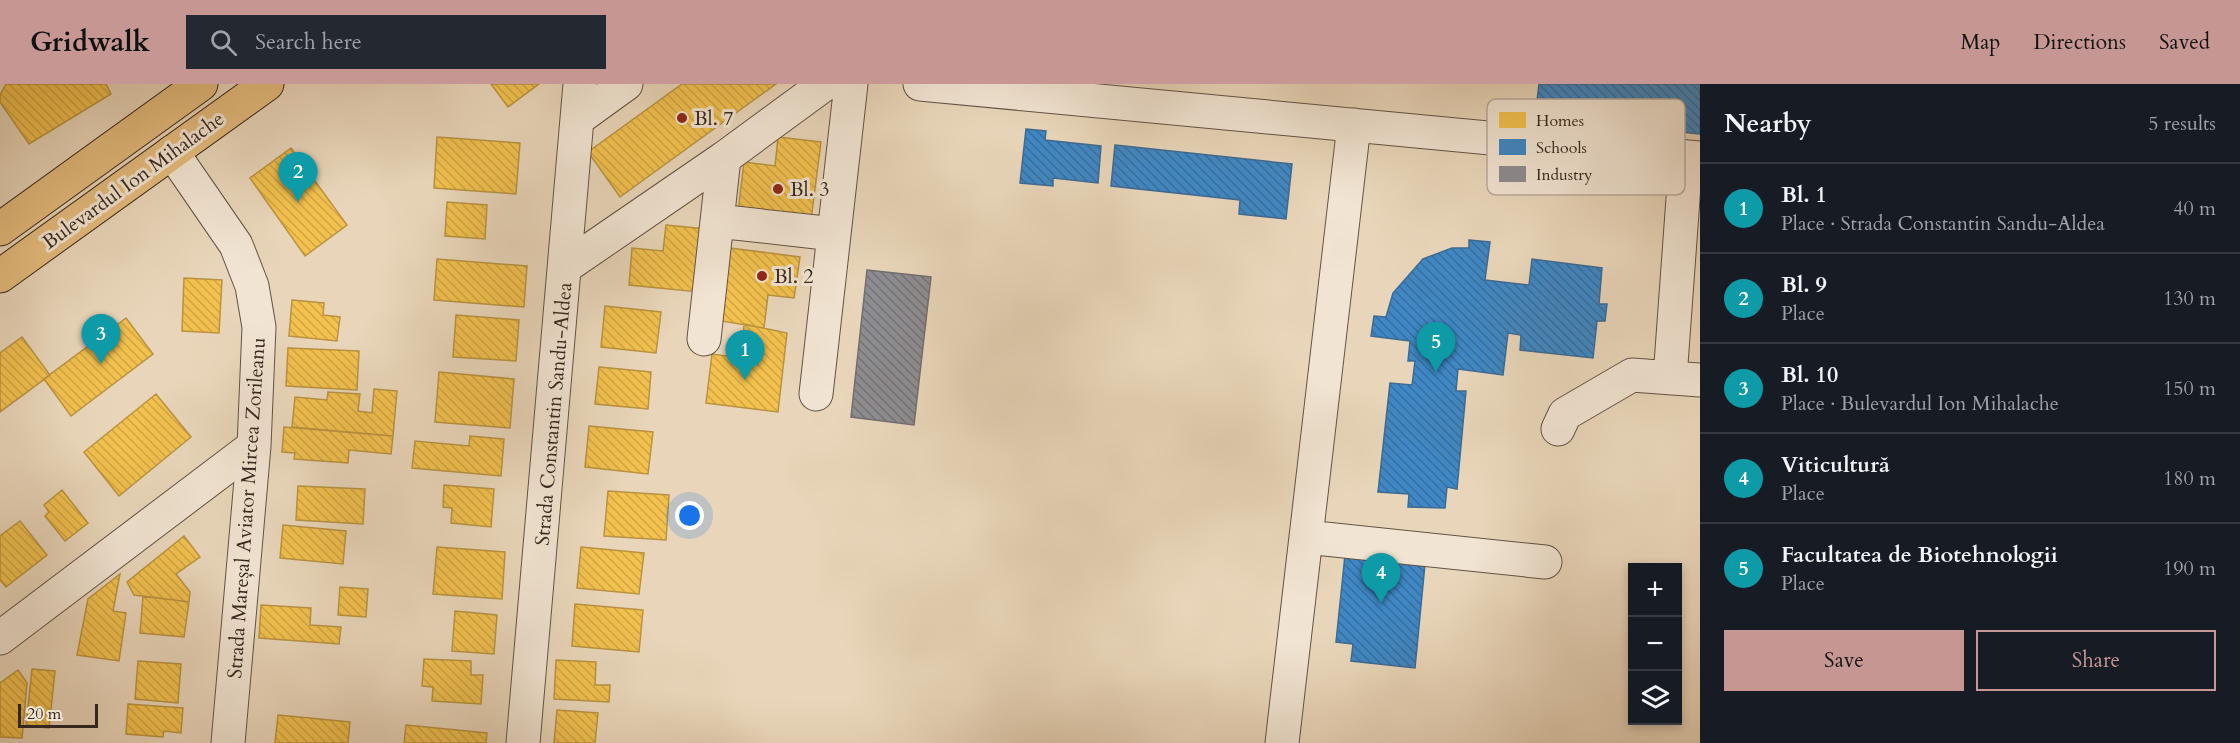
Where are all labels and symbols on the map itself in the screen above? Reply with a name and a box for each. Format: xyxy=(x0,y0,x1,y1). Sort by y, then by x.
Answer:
legend xyxy=(1487,99,1685,195)
street label: Bulevardul Ion Mihalache xyxy=(37,105,230,255)
place label: Bl. 7 xyxy=(694,105,733,132)
text: Homes xyxy=(1536,110,1584,132)
marker: Bl. 7 xyxy=(675,111,689,125)
text: Schools xyxy=(1536,137,1587,159)
pin: 2 xyxy=(278,152,318,202)
text: Industry xyxy=(1536,164,1593,186)
place label: Bl. 3 xyxy=(790,176,829,203)
marker: Bl. 3 xyxy=(771,182,785,196)
place label: Bl. 2 xyxy=(774,263,813,290)
marker: Bl. 2 xyxy=(755,269,769,283)
street label: Strada Constantin Sandu-Aldea xyxy=(529,281,578,547)
pin: 3 xyxy=(82,314,120,364)
pin: 5 xyxy=(1416,322,1456,372)
pin: 1 xyxy=(726,330,764,380)
street label: Strada Mareșal Aviator Mircea Zorileanu xyxy=(221,336,272,680)
your location xyxy=(675,501,704,530)
pin: 4 xyxy=(1362,554,1400,603)
scale bar xyxy=(18,701,98,728)

